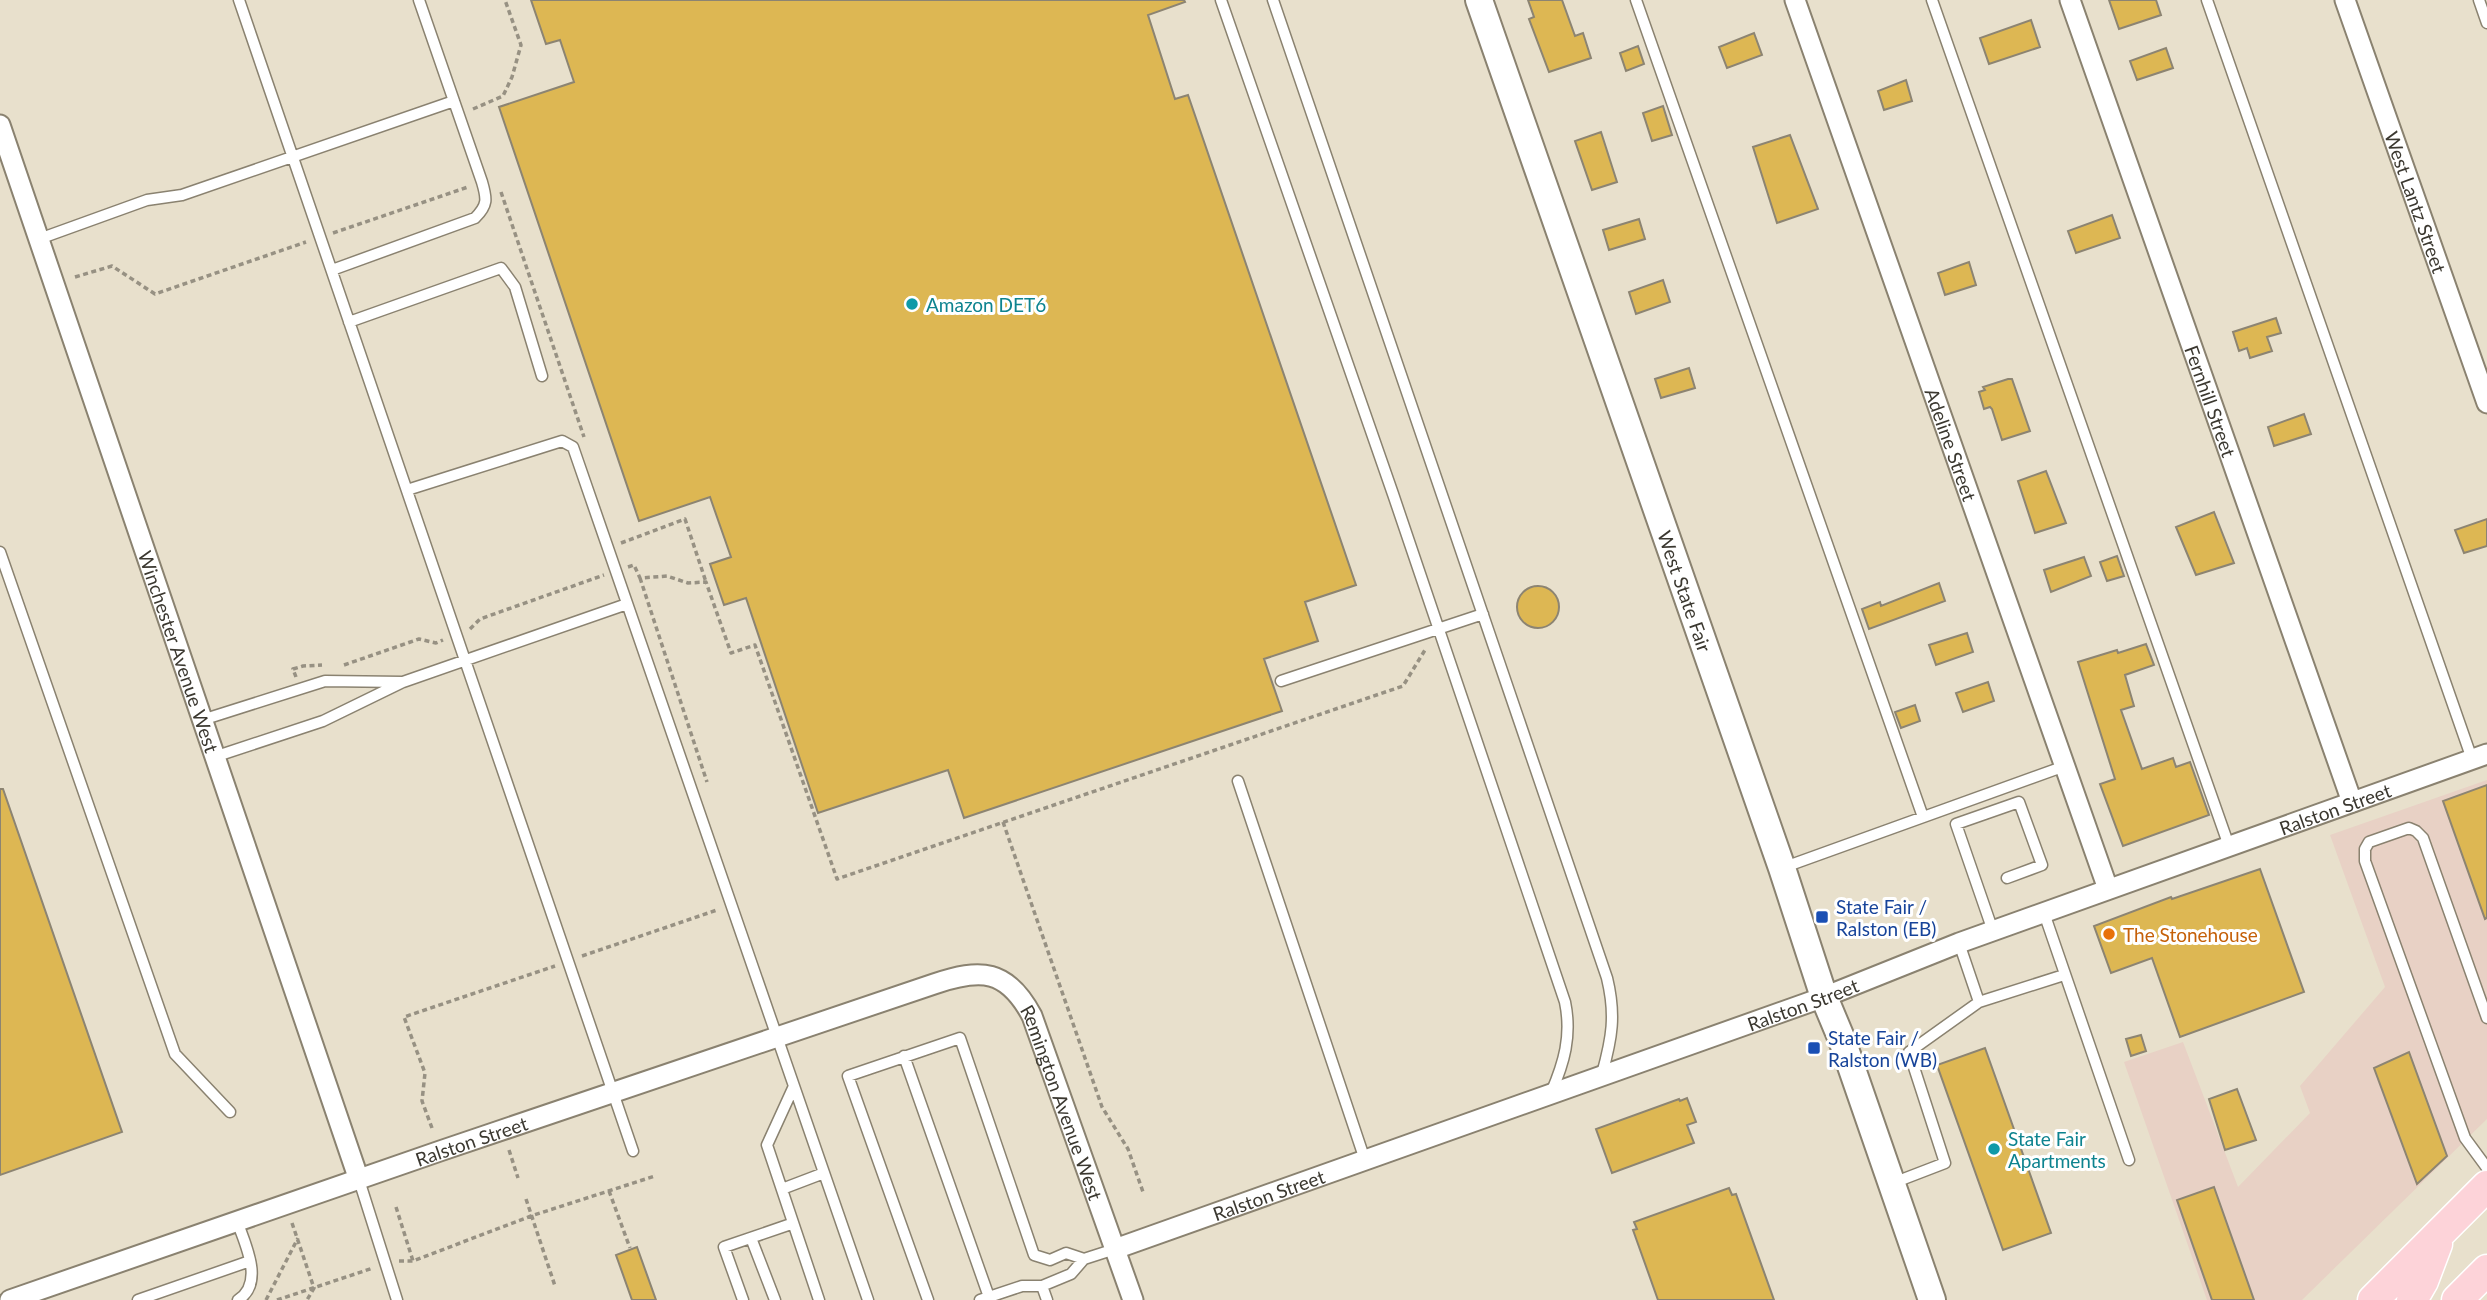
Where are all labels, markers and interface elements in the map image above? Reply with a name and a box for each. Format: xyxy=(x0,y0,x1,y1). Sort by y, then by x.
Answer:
street label: West Lantz Street xyxy=(2381,128,2452,276)
place label: Amazon DET6 xyxy=(926,293,1046,316)
marker: Amazon DET6 xyxy=(904,296,920,312)
street label: Fernhill Street xyxy=(2181,342,2241,460)
street label: Adeline Street xyxy=(1921,385,1982,504)
street label: West State Fair xyxy=(1654,527,1717,655)
street label: Winchester Avenue West xyxy=(134,547,224,755)
street label: Ralston Street xyxy=(2276,778,2394,839)
place label: State Fair / Ralston (EB) xyxy=(1836,895,1936,940)
marker: State Fair / Ralston (EB) xyxy=(1814,909,1830,925)
place label: The Stonehouse xyxy=(2123,923,2258,946)
marker: The Stonehouse xyxy=(2101,926,2117,942)
street label: Ralston Street xyxy=(1744,973,1862,1035)
street label: Remington Avenue West xyxy=(1016,1000,1108,1203)
place label: State Fair / Ralston (WB) xyxy=(1828,1026,1937,1071)
marker: State Fair / Ralston (WB) xyxy=(1806,1040,1822,1056)
street label: Ralston Street xyxy=(412,1111,530,1170)
place label: State Fair Apartments xyxy=(2008,1127,2106,1172)
marker: State Fair Apartments xyxy=(1986,1141,2002,1157)
street label: Ralston Street xyxy=(1210,1164,1328,1225)

